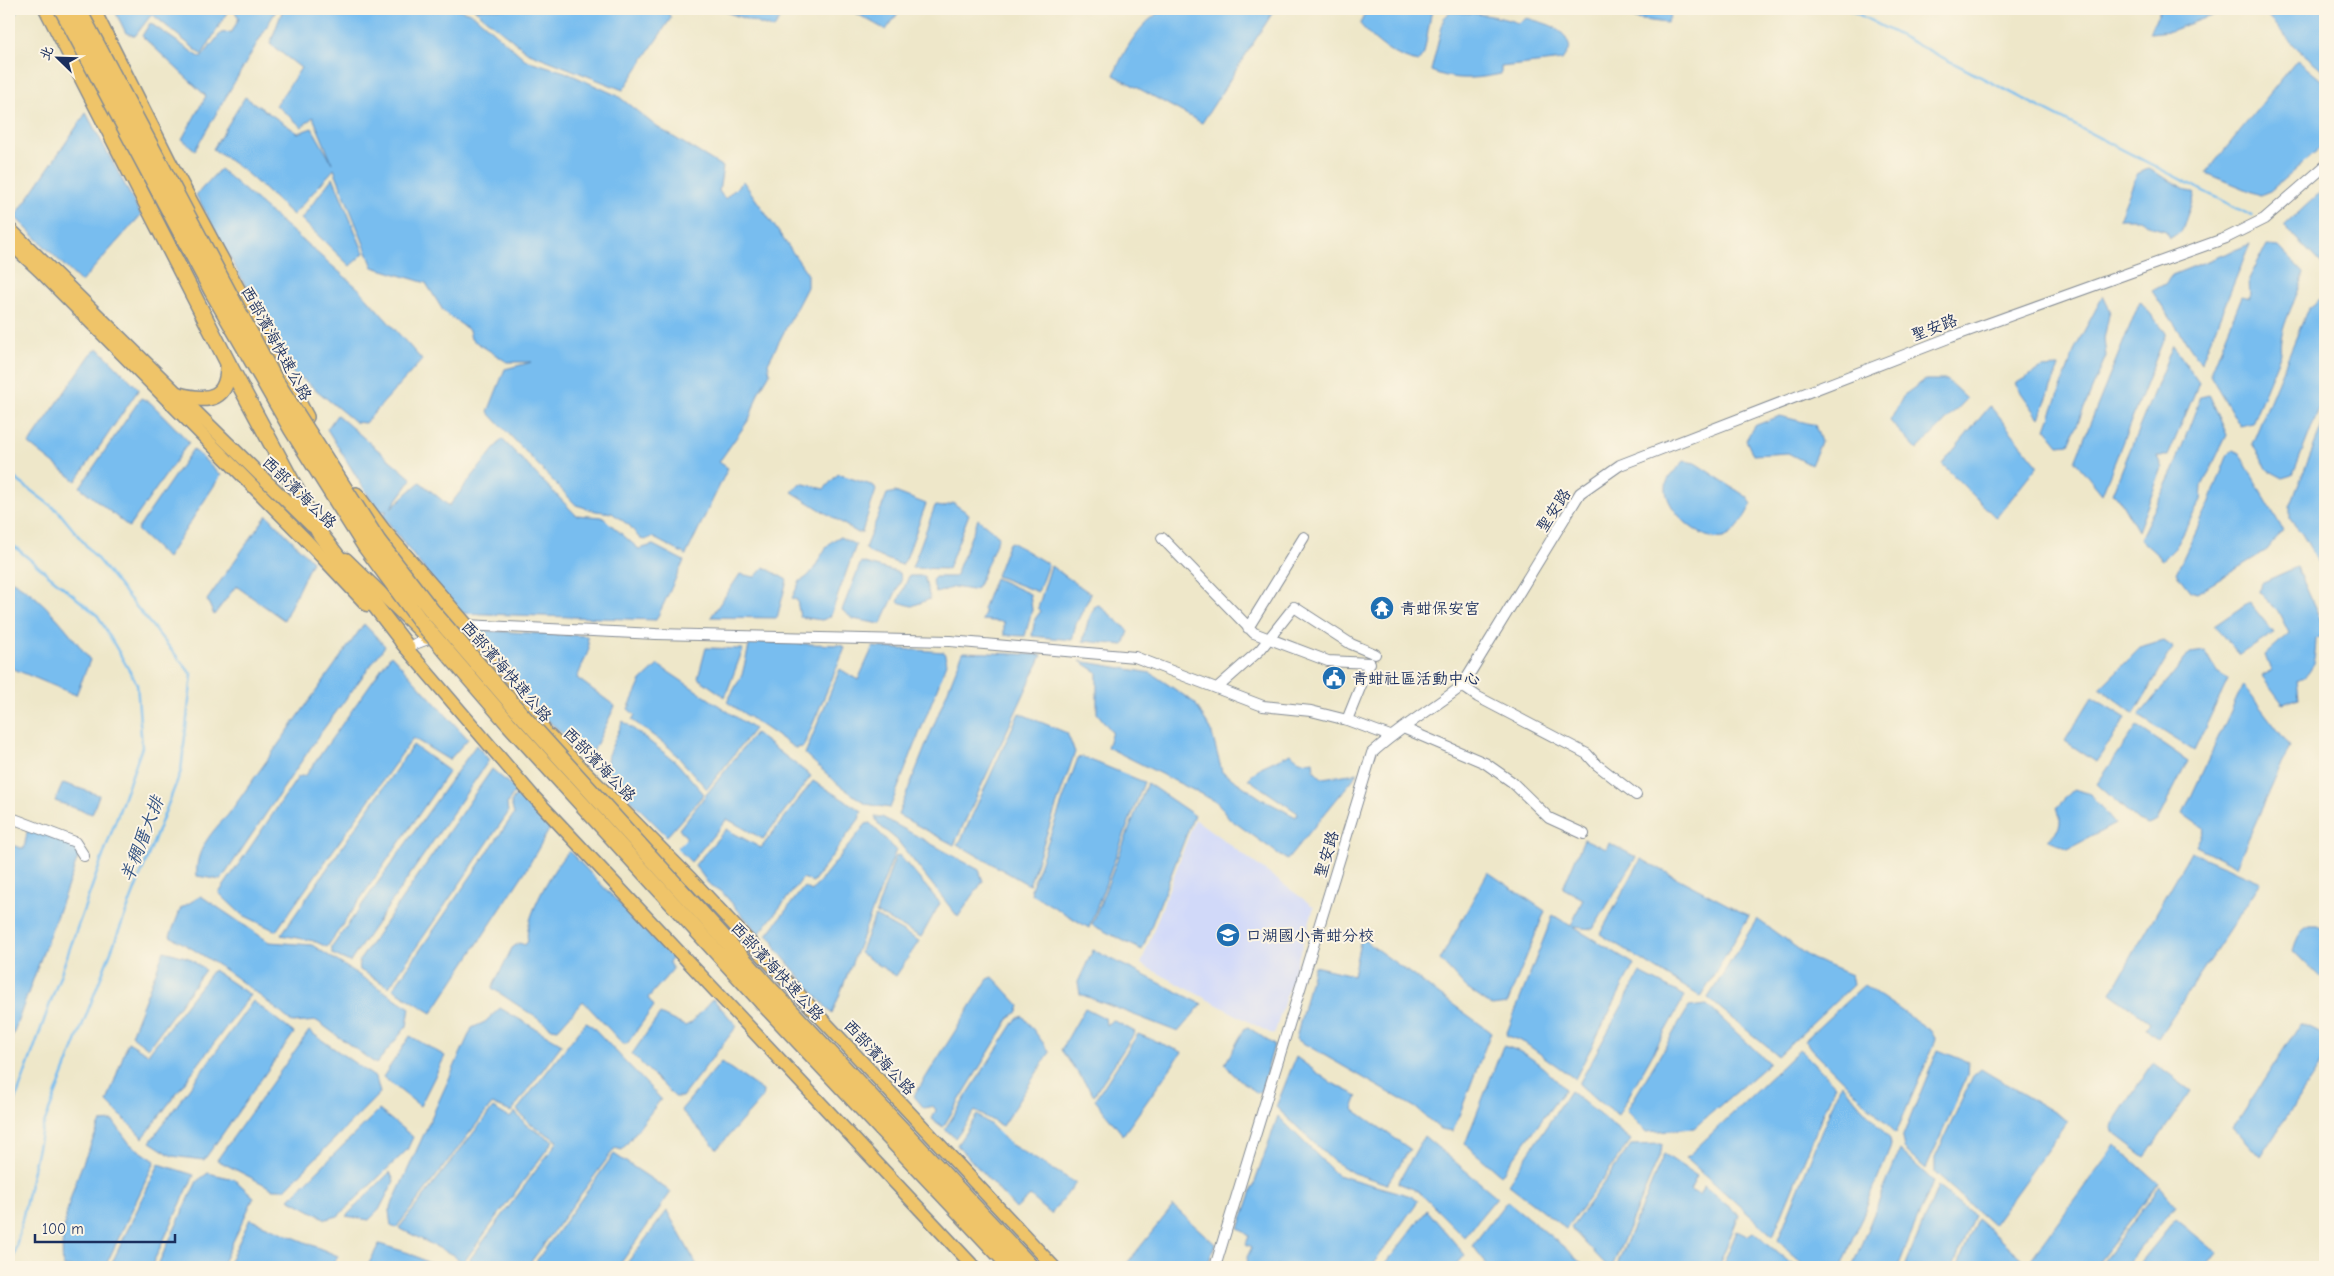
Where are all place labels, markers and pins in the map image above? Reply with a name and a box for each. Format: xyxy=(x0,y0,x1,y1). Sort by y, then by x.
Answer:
temple icon: 青蚶保安宮 xyxy=(1369,595,1395,621)
place label: 青蚶保安宮 xyxy=(1400,600,1480,618)
public building icon: 青蚶社區活動中心 xyxy=(1321,665,1347,691)
place label: 青蚶社區活動中心 xyxy=(1352,670,1480,688)
school or university icon: 口湖國小青蚶分校 xyxy=(1215,922,1241,948)
place label: 口湖國小青蚶分校 xyxy=(1246,927,1374,945)

